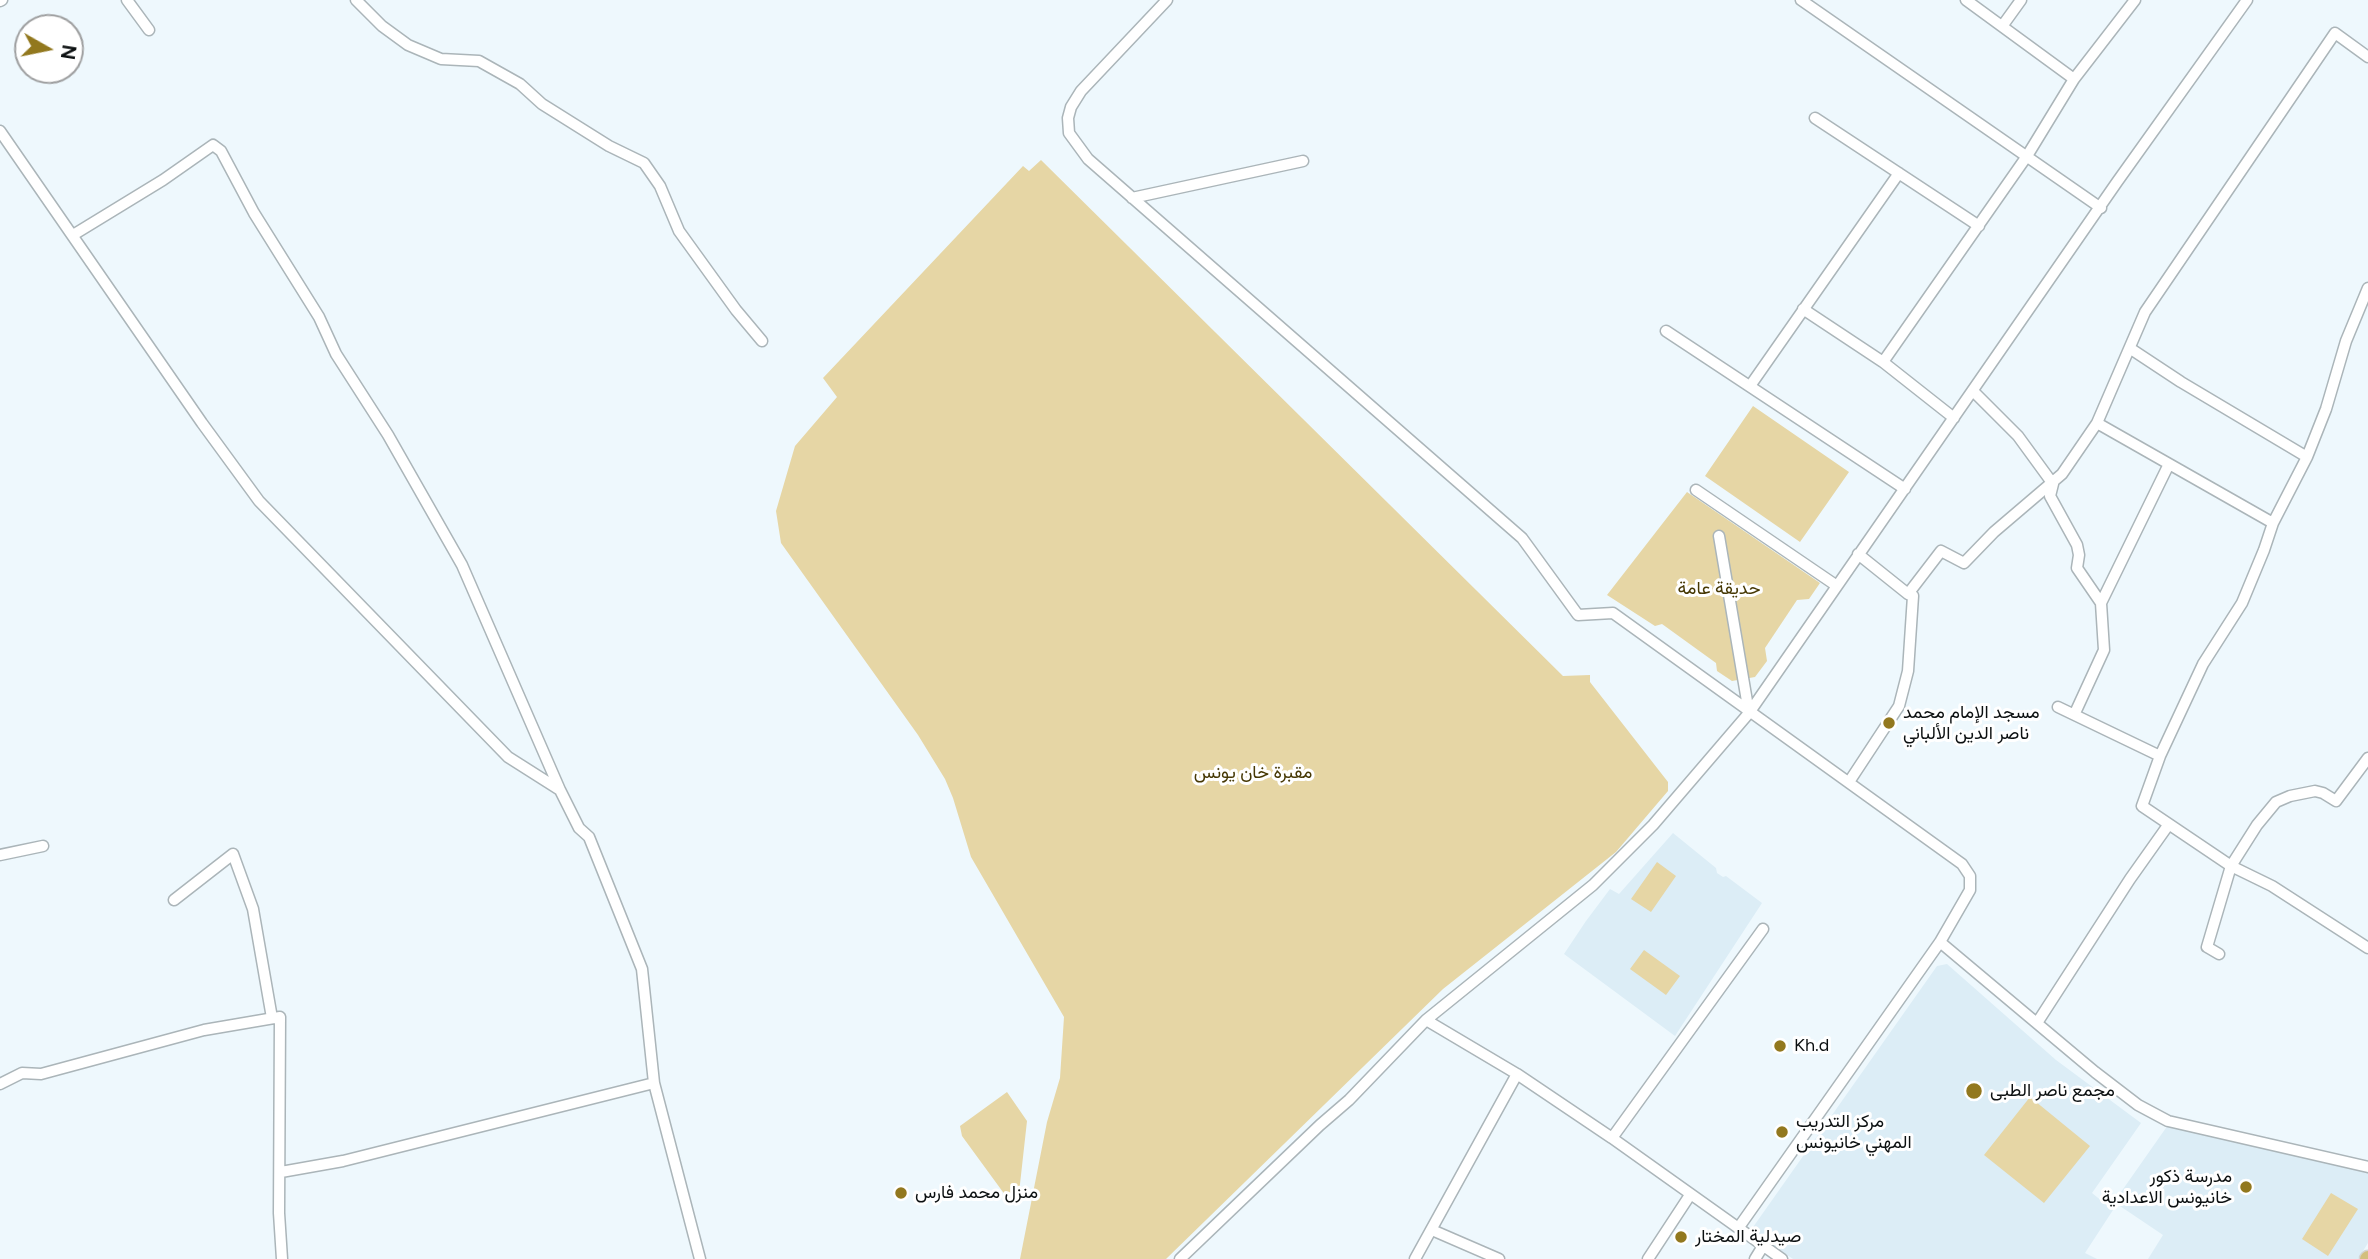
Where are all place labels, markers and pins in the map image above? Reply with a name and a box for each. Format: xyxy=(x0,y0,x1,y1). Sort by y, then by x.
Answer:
place label: مسجد الإمام محمد ناصر الدين الألباني xyxy=(1903,702,2040,744)
marker: مسجد الإمام محمد ناصر الدين الألباني xyxy=(1881,715,1897,731)
place label: Kh.d xyxy=(1794,1035,1829,1057)
marker: Kh.d xyxy=(1772,1038,1788,1054)
place label: مجمع ناصر الطبى xyxy=(1990,1080,2115,1102)
marker: مجمع ناصر الطبى xyxy=(1964,1081,1984,1101)
place label: مركز التدريب المهني خانيونس xyxy=(1796,1111,1912,1154)
marker: مركز التدريب المهني خانيونس xyxy=(1774,1124,1790,1140)
place label: مدرسة ذكور خانيونس الاعدادية xyxy=(2102,1166,2232,1208)
marker: مدرسة ذكور خانيونس الاعدادية xyxy=(2238,1179,2254,1195)
place label: منزل محمد فارس xyxy=(915,1182,1038,1204)
marker: منزل محمد فارس xyxy=(893,1185,909,1201)
place label: صيدلية المختار xyxy=(1695,1226,1801,1248)
marker: صيدلية المختار xyxy=(1673,1229,1689,1245)

